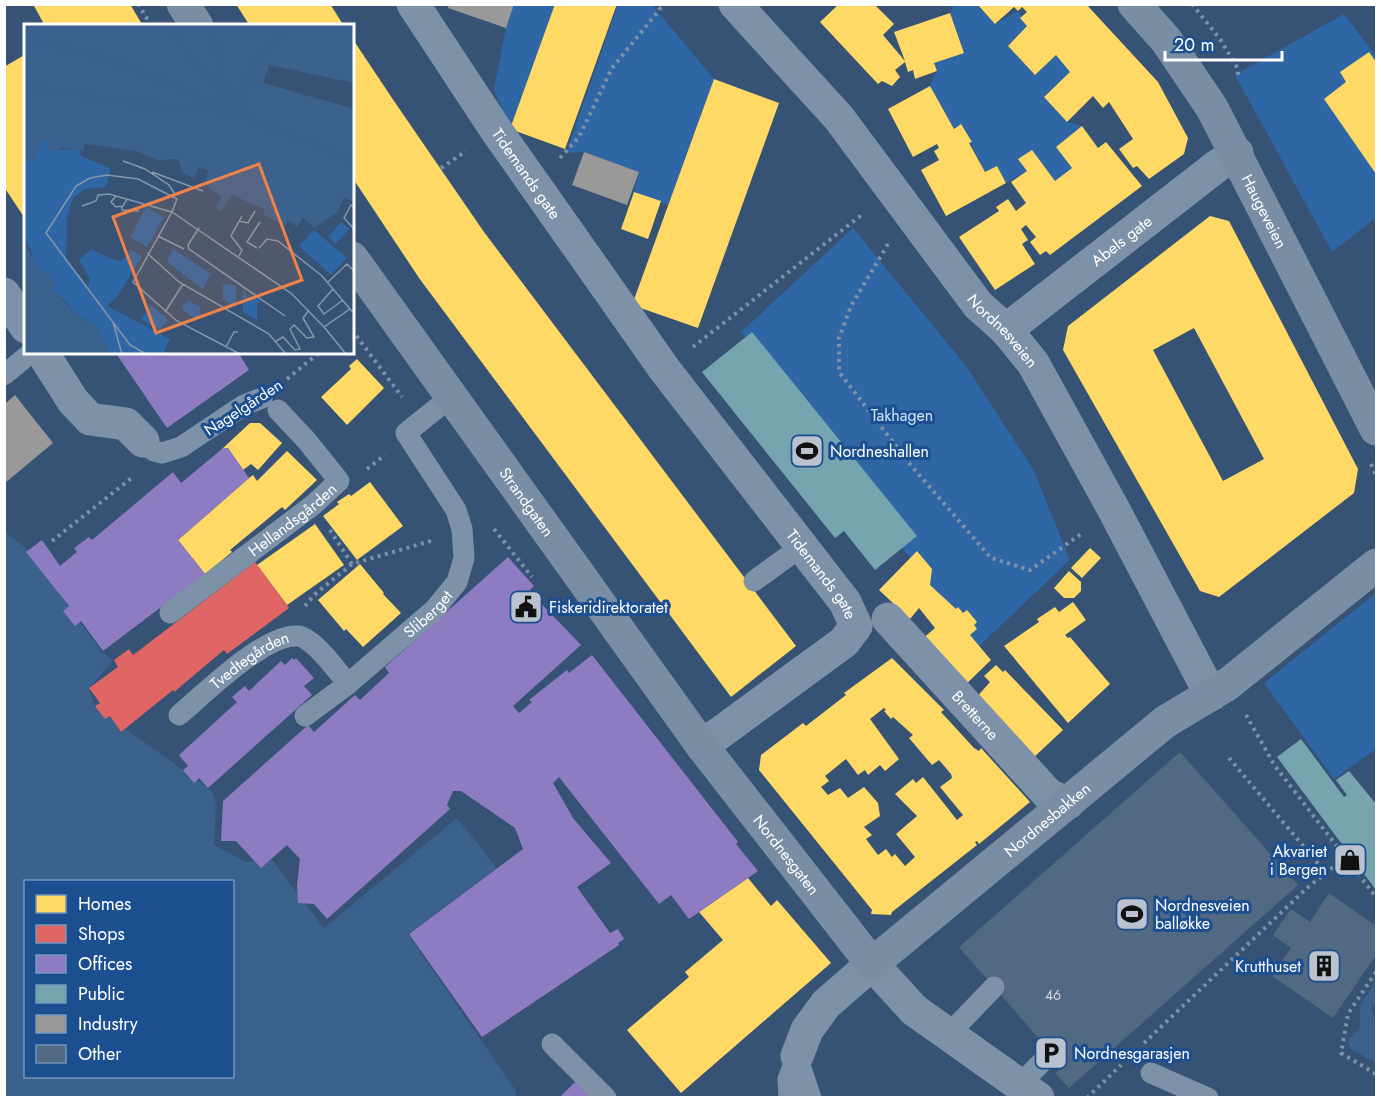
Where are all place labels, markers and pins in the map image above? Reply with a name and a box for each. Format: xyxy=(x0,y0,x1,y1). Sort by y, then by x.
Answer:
sports icon: Nordneshallen xyxy=(789,433,825,469)
place label: Nordneshallen xyxy=(830,440,929,463)
public building icon: Fiskeridirektoratet xyxy=(508,589,544,625)
place label: Fiskeridirektoratet xyxy=(549,596,668,619)
place label: Akvariet i Bergen xyxy=(1270,840,1327,881)
shop icon: Akvariet i Bergen xyxy=(1332,842,1368,878)
place label: Nordnesveien balløkke xyxy=(1155,894,1250,935)
sports icon: Nordnesveien balløkke xyxy=(1114,896,1150,932)
building icon: Krutthuset xyxy=(1306,948,1342,984)
place label: Krutthuset xyxy=(1235,955,1301,978)
parking icon: Nordnesgarasjen xyxy=(1033,1035,1069,1071)
place label: Nordnesgarasjen xyxy=(1074,1042,1190,1065)

